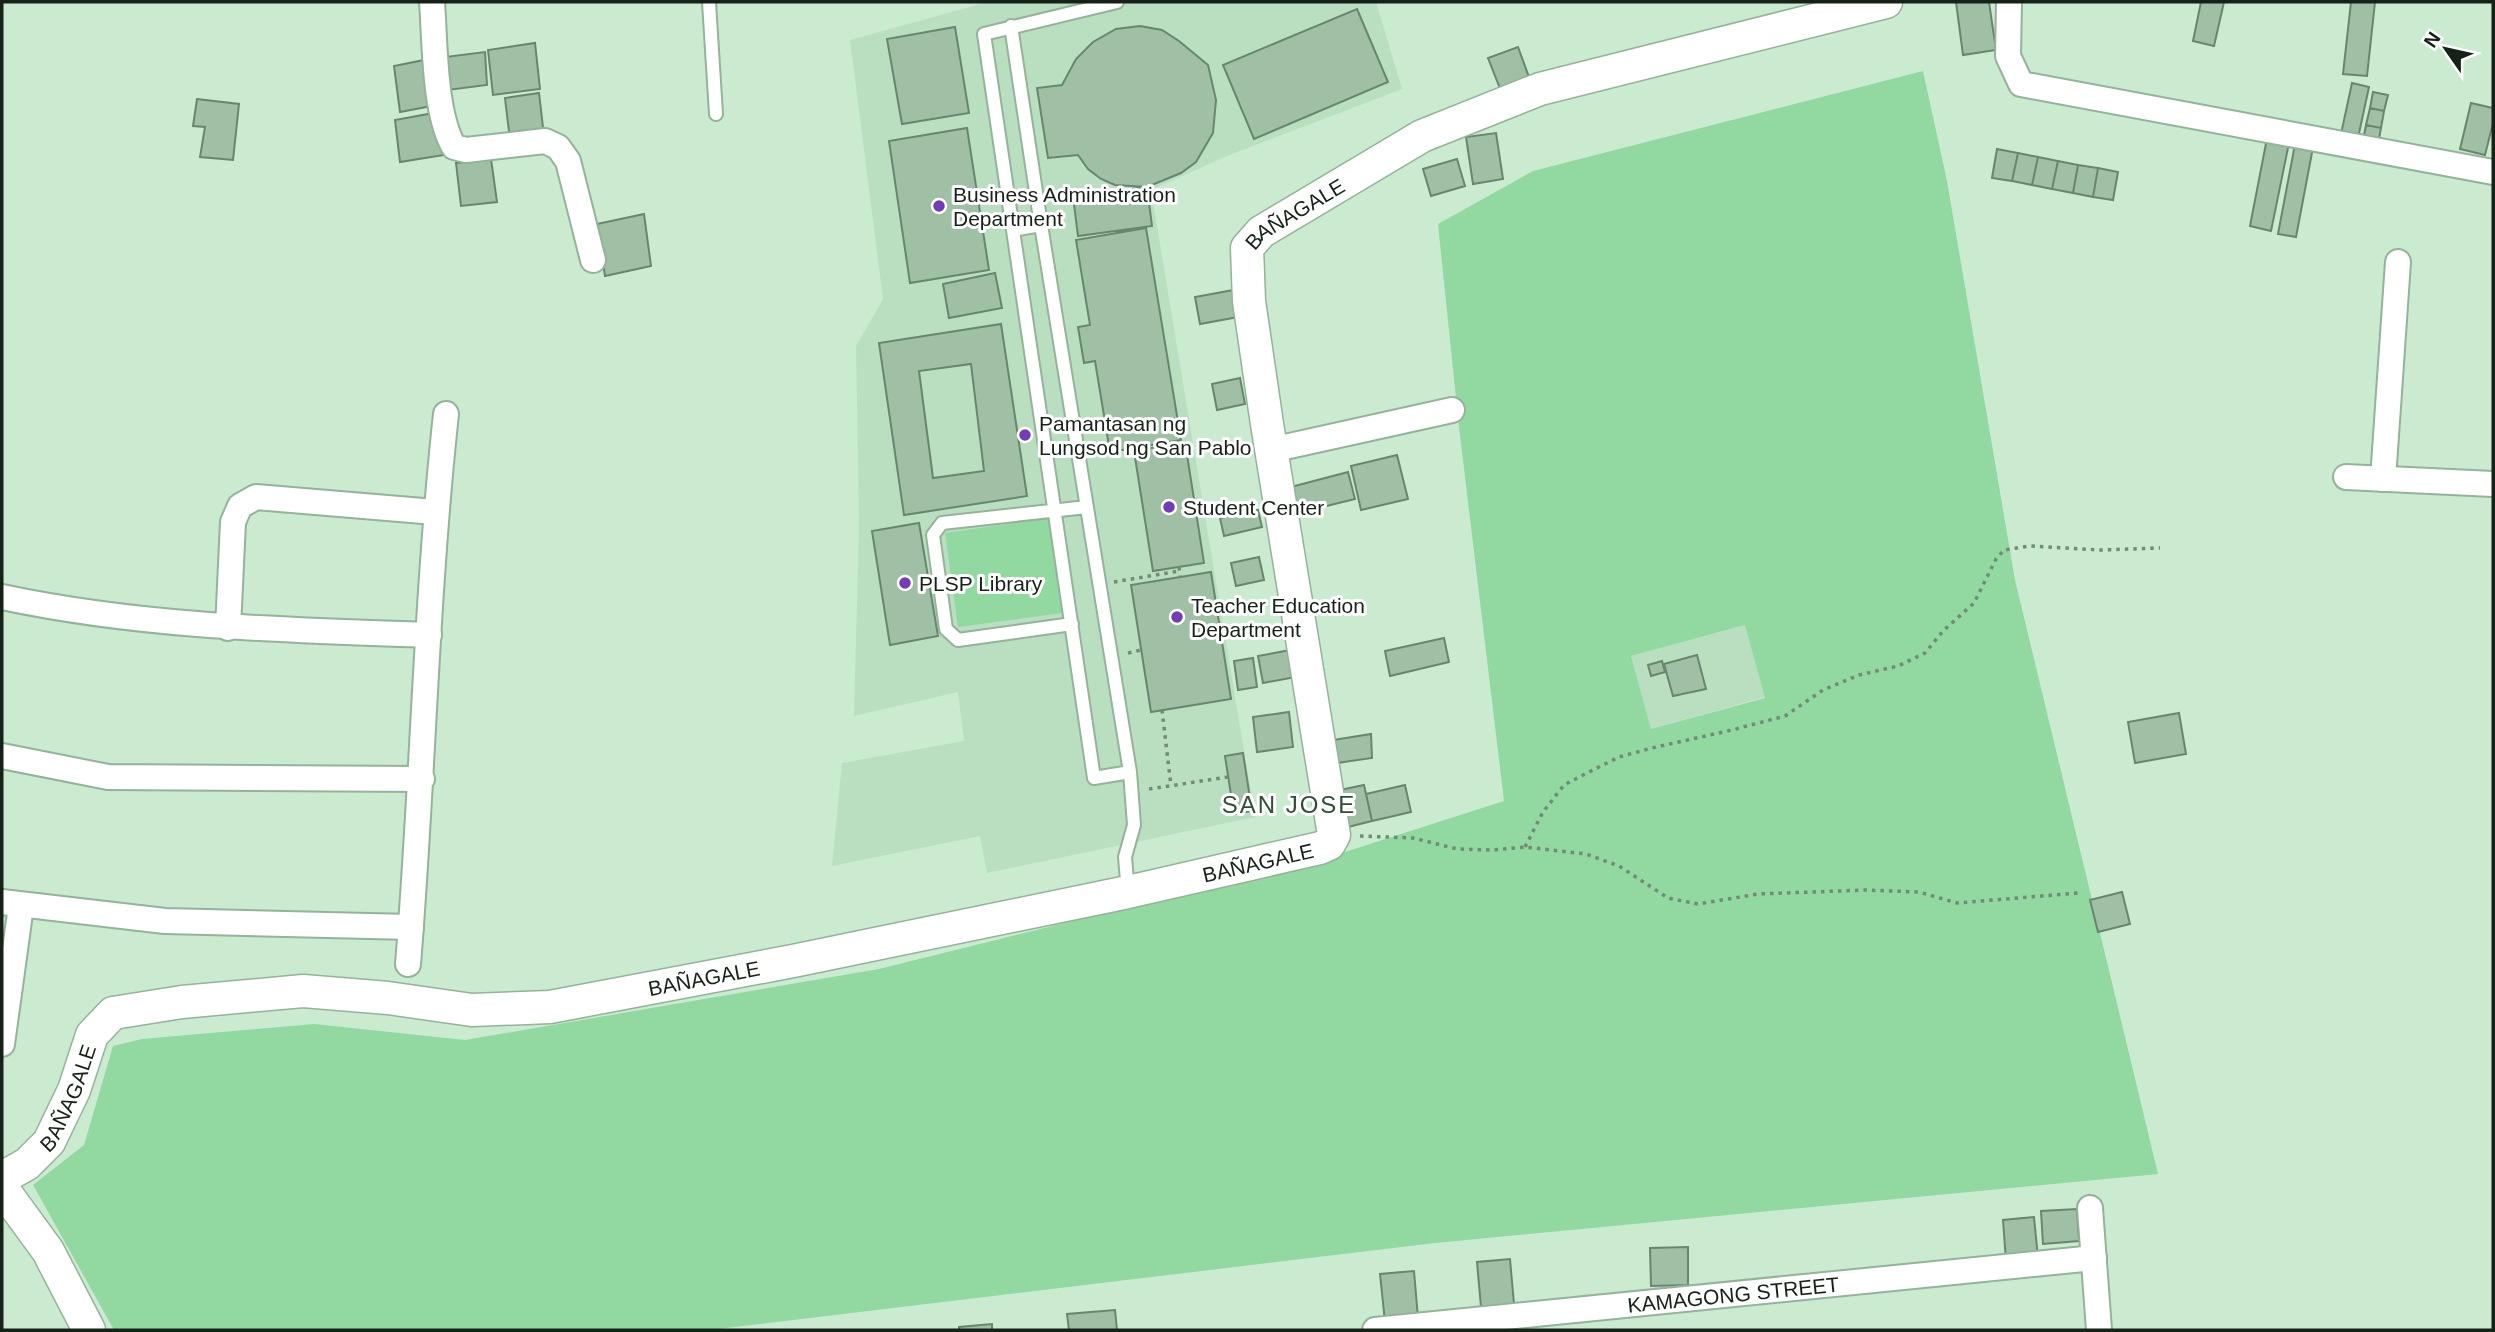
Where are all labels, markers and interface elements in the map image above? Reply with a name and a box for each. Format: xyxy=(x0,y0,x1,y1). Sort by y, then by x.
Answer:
north arrow xyxy=(2411,14,2481,84)
text: N xyxy=(2420,28,2445,51)
street label: BAÑAGALE xyxy=(1240,174,1348,253)
place label: Business Administration Department xyxy=(953,183,1176,230)
marker: Business Administration Department xyxy=(931,198,947,214)
place label: Pamantasan ng Lungsod ng San Pablo xyxy=(1039,412,1252,459)
marker: Pamantasan ng Lungsod ng San Pablo xyxy=(1017,427,1033,443)
place label: Student Center xyxy=(1183,496,1324,519)
marker: Student Center xyxy=(1161,499,1177,515)
place label: PLSP Library xyxy=(919,572,1043,595)
marker: PLSP Library xyxy=(897,575,913,591)
place label: Teacher Education Department xyxy=(1191,594,1365,641)
marker: Teacher Education Department xyxy=(1169,609,1185,625)
district label: SAN JOSE xyxy=(1222,791,1356,818)
street label: BAÑAGALE xyxy=(1200,838,1316,886)
street label: BAÑAGALE xyxy=(646,956,762,1000)
street label: BAÑAGALE xyxy=(35,1042,100,1156)
street label: KAMAGONG STREET xyxy=(1626,1272,1840,1316)

